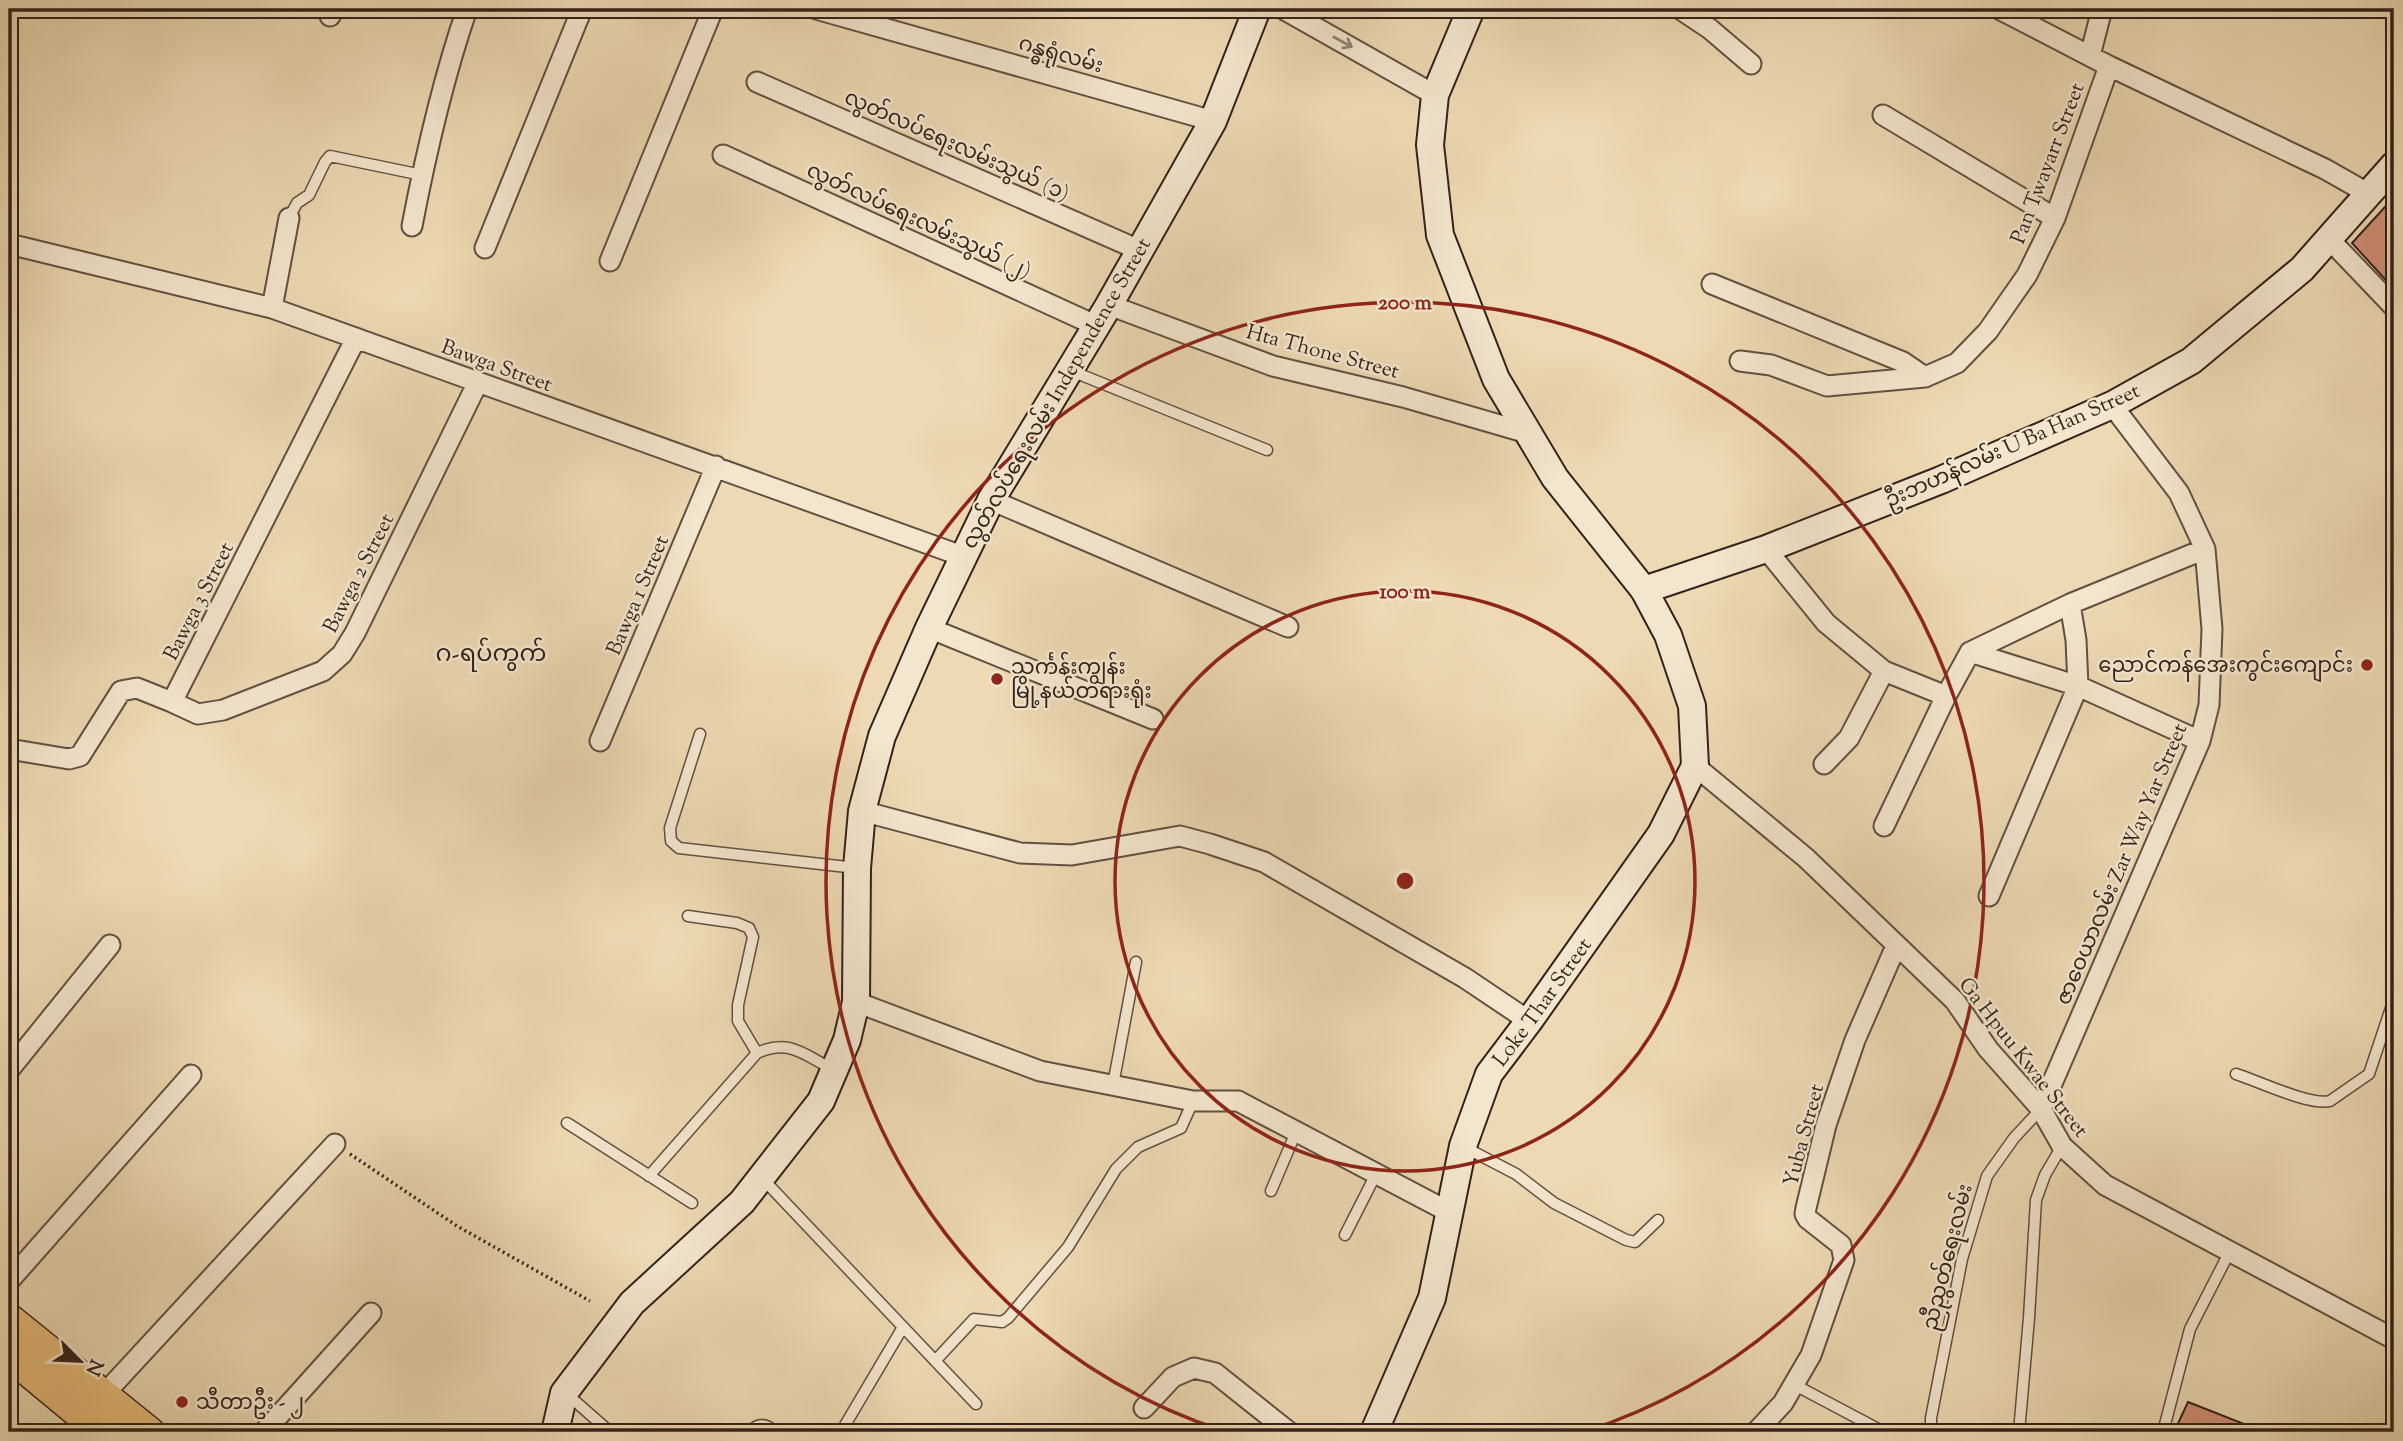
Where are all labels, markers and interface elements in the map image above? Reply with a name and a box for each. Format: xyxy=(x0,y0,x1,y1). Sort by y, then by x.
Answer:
street label: ဂန္ဓရုံလမ်း xyxy=(1015,27,1107,83)
one-way arrow xyxy=(1332,35,1352,49)
street label: Pan Twayarr Street xyxy=(2004,79,2093,249)
street label: လွတ်လပ်ရေးလမ်းသွယ် (၁) xyxy=(839,81,1075,210)
street label: လွတ်လပ်ရေးလမ်းသွယ် (၂) xyxy=(801,154,1037,287)
street label: လွတ်လပ်ရေးလမ်း Independence Street xyxy=(953,231,1159,555)
text: 200 m xyxy=(1378,289,1433,319)
street label: Hta Thone Street xyxy=(1243,318,1402,388)
street label: Bawga Street xyxy=(437,333,556,401)
street label: ဦးဘဟန်လမ်း U Ba Han Street xyxy=(1879,374,2145,517)
street label: Bawga 2 Street xyxy=(317,509,403,639)
street label: Bawga 1 Street xyxy=(600,531,678,661)
street label: Bawga 3 Street xyxy=(157,537,242,666)
text: 100 m xyxy=(1380,578,1431,608)
district label: ဂ-ရပ်ကွက် xyxy=(436,637,546,672)
place label: ညောင်ကန်အေးကွင်းကျောင်း xyxy=(2098,649,2353,683)
place label: သင်္ကန်းကျွန်း မြို့နယ်တရားရုံး xyxy=(1011,651,1152,708)
marker: ညောင်ကန်အေးကွင်းကျောင်း xyxy=(2359,657,2375,673)
marker: သင်္ကန်းကျွန်း မြို့နယ်တရားရုံး xyxy=(989,671,1005,687)
street label: ဇာဝေယာလမ်း Zar Way Yar Street xyxy=(2047,718,2196,1010)
centre of rings xyxy=(1393,869,1417,893)
street label: Loke Thar Street xyxy=(1486,932,1600,1074)
street label: Ga Hpuu Kwae Street xyxy=(1950,972,2095,1145)
street label: Yuba Street xyxy=(1777,1081,1833,1190)
street label: ညီညွတ်ရေးလမ်း xyxy=(1913,1180,1982,1334)
north arrow xyxy=(46,1326,116,1396)
text: N xyxy=(78,1354,109,1379)
place label: သီတာဦး - ၂ xyxy=(196,1386,304,1419)
marker: သီတာဦး - ၂ xyxy=(174,1394,190,1410)

